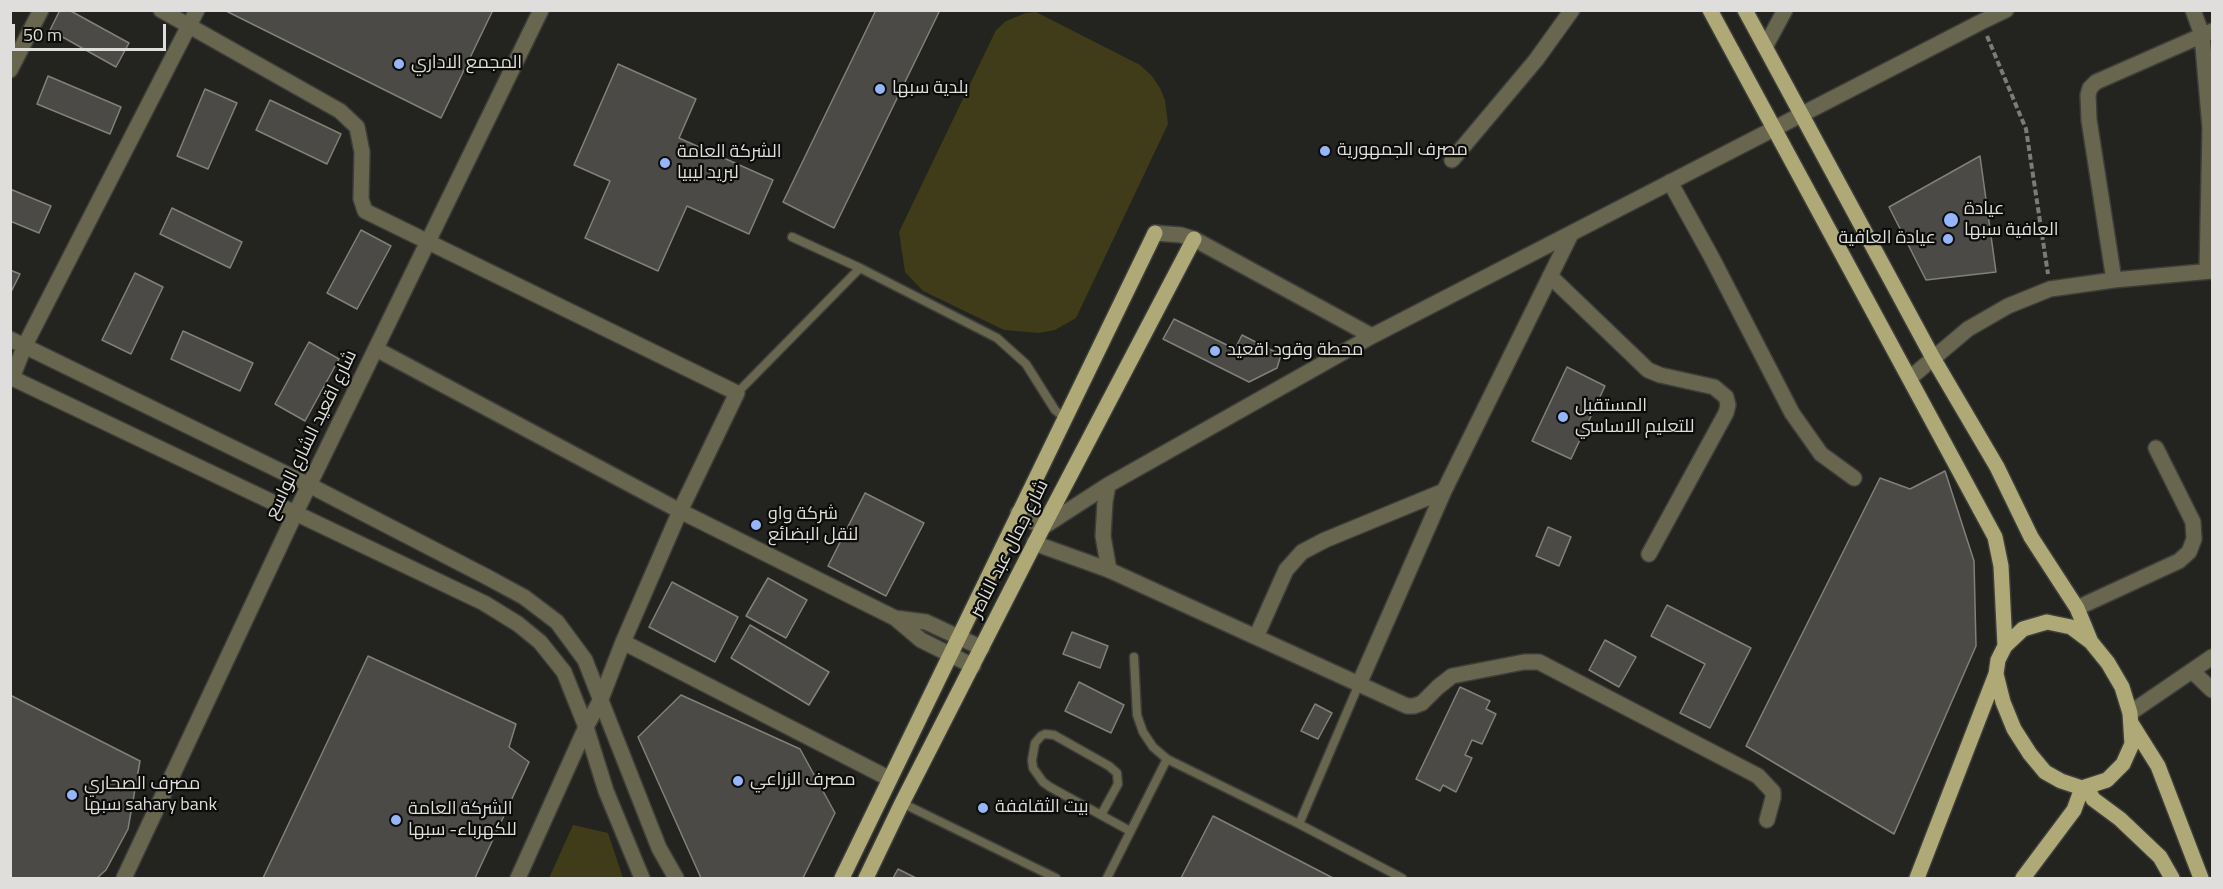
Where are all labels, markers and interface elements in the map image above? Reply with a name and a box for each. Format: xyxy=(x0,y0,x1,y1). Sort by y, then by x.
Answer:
scale bar xyxy=(15,12,170,50)
text: 50 m xyxy=(23,21,62,48)
place label: المجمع الاداري xyxy=(411,53,522,75)
marker: المجمع الاداري xyxy=(392,57,406,71)
place label: بلدية سبها xyxy=(892,78,968,100)
marker: بلدية سبها xyxy=(873,82,887,96)
place label: مصرف الجمهورية xyxy=(1337,140,1468,162)
place label: الشركة العامة لبريد ليبيا xyxy=(677,142,781,184)
marker: مصرف الجمهورية xyxy=(1318,144,1332,158)
marker: الشركة العامة لبريد ليبيا xyxy=(658,156,672,170)
place label: عيادة العافية سبها xyxy=(1964,199,2058,242)
marker: عيادة العافية سبها xyxy=(1942,211,1960,229)
place label: عيادة العافية xyxy=(1838,228,1936,250)
marker: عيادة العافية xyxy=(1941,232,1955,246)
place label: محطة وقود اقعيد xyxy=(1227,340,1363,362)
marker: محطة وقود اقعيد xyxy=(1208,344,1222,358)
street label: شارع اقعيد الشارع الواسع xyxy=(262,347,362,523)
place label: المستقبل للتعليم الاساسي xyxy=(1575,396,1695,438)
marker: المستقبل للتعليم الاساسي xyxy=(1556,410,1570,424)
street label: شارع جمال عبد الناصر xyxy=(966,477,1054,621)
place label: شركة واو لنقل البضائع xyxy=(768,504,858,546)
marker: شركة واو لنقل البضائع xyxy=(749,518,763,532)
place label: مصرف الزراعي xyxy=(750,770,856,792)
place label: مصرف الصحاري سبها sahary bank xyxy=(84,774,217,816)
marker: مصرف الزراعي xyxy=(731,774,745,788)
marker: مصرف الصحاري سبها sahary bank xyxy=(65,788,79,802)
place label: بيت الثقاففة xyxy=(995,797,1088,819)
place label: الشركة العامة للكهرباء- سبها xyxy=(408,799,517,842)
marker: بيت الثقاففة xyxy=(976,801,990,815)
marker: الشركة العامة للكهرباء- سبها xyxy=(389,813,403,827)

